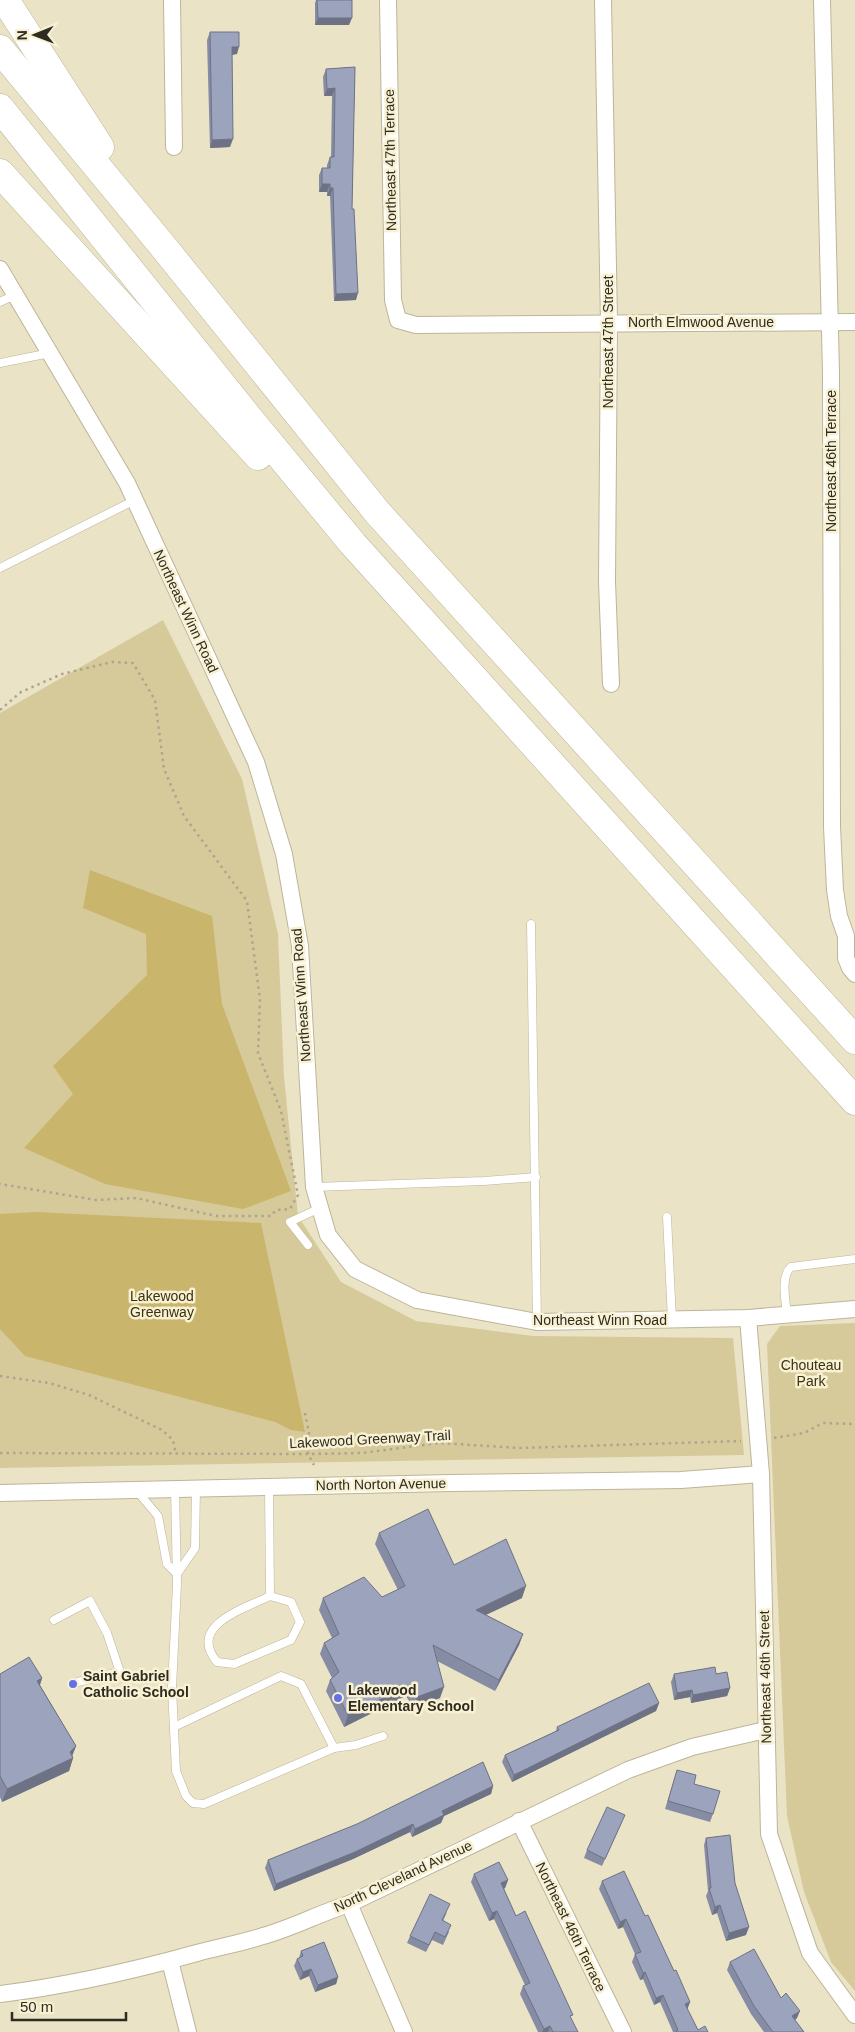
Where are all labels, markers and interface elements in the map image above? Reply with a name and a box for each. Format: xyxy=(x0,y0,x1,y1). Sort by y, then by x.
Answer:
north arrow xyxy=(10,10,60,60)
text: N xyxy=(14,30,30,40)
street label: Northeast 47th Terrace xyxy=(381,89,399,231)
street label: Northeast 47th Street xyxy=(600,275,616,409)
street label: North Elmwood Avenue xyxy=(628,314,774,330)
street label: Northeast 46th Terrace xyxy=(823,390,839,532)
street label: Northeast Winn Road xyxy=(150,547,222,675)
street label: Northeast Winn Road xyxy=(288,928,314,1062)
park label: Lakewood Greenway xyxy=(130,1288,194,1320)
street label: Northeast Winn Road xyxy=(533,1312,667,1328)
park label: Chouteau Park xyxy=(781,1357,841,1389)
street label: Lakewood Greenway Trail xyxy=(289,1427,451,1451)
street label: North Norton Avenue xyxy=(316,1475,447,1493)
street label: Northeast 46th Street xyxy=(756,1610,774,1744)
place label: Saint Gabriel Catholic School xyxy=(83,1668,189,1700)
marker: Saint Gabriel Catholic School xyxy=(67,1678,79,1690)
place label: Lakewood Elementary School xyxy=(348,1682,474,1714)
marker: Lakewood Elementary School xyxy=(332,1692,344,1704)
street label: North Cleveland Avenue xyxy=(331,1837,475,1915)
street label: Northeast 46th Terrace xyxy=(533,1860,609,1995)
scale bar xyxy=(12,1990,126,2022)
text: 50 m xyxy=(20,1998,53,2015)

